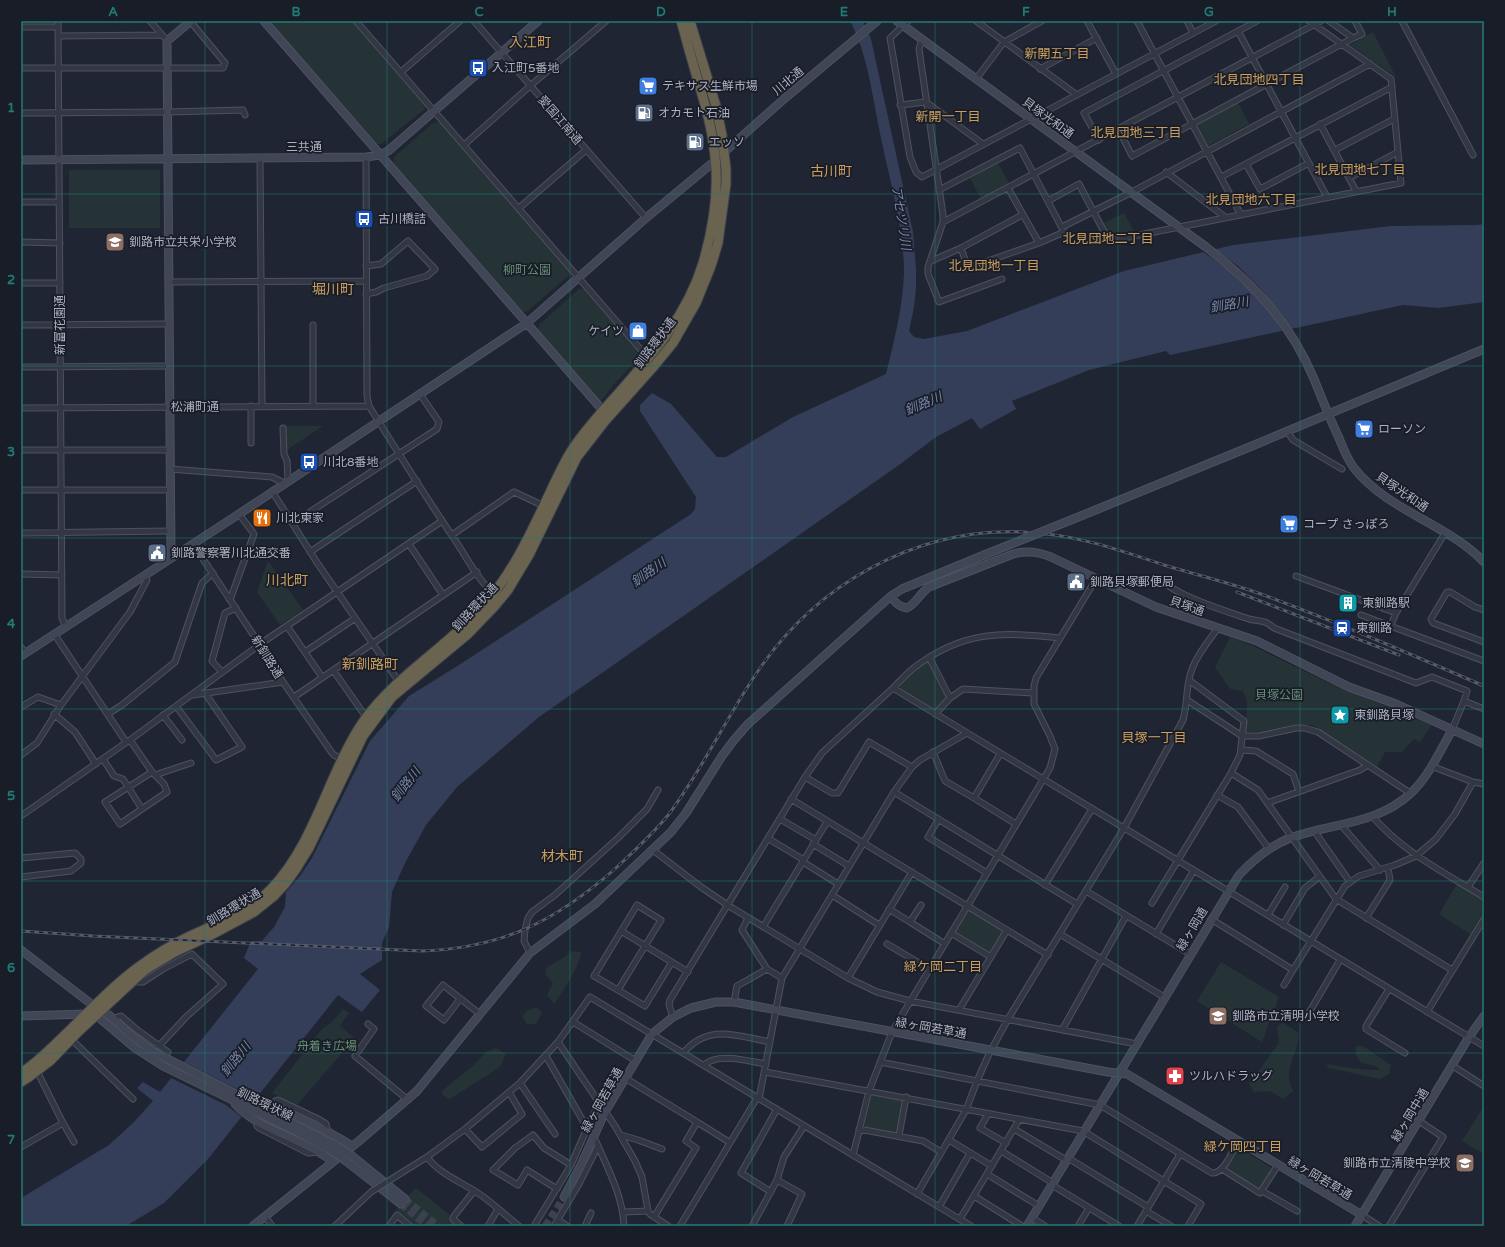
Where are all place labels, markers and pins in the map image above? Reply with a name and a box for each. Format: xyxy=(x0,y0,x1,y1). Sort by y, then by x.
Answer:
bus stop icon: 入江町5番地 xyxy=(467,57,489,79)
place label: 入江町5番地 xyxy=(492,61,560,75)
supermarket icon: テキサス生鮮市場 xyxy=(637,75,659,97)
place label: テキサス生鮮市場 xyxy=(662,79,758,93)
fuel station icon: オカモト石油 xyxy=(633,102,655,124)
place label: オカモト石油 xyxy=(658,106,730,120)
fuel station icon: エッソ xyxy=(684,131,706,153)
place label: エッソ xyxy=(709,135,745,149)
bus stop icon: 古川橋詰 xyxy=(353,208,375,230)
place label: 古川橋詰 xyxy=(378,212,426,226)
school or university icon: 釧路市立共栄小学校 xyxy=(104,231,126,253)
place label: 釧路市立共栄小学校 xyxy=(129,235,237,249)
shop icon: ケイツ xyxy=(627,320,649,342)
place label: ケイツ xyxy=(588,324,624,338)
supermarket icon: ローソン xyxy=(1353,418,1375,440)
place label: ローソン xyxy=(1378,422,1426,436)
bus stop icon: 川北8番地 xyxy=(298,451,320,473)
place label: 川北8番地 xyxy=(323,455,379,469)
restaurant icon: 川北東家 xyxy=(251,507,273,529)
place label: 川北東家 xyxy=(276,511,324,525)
supermarket icon: コープ さっぽろ xyxy=(1278,513,1300,535)
place label: コープ さっぽろ xyxy=(1303,517,1389,531)
public building icon: 釧路警察署川北通交番 xyxy=(146,542,168,564)
place label: 釧路警察署川北通交番 xyxy=(171,546,291,560)
public building icon: 釧路貝塚郵便局 xyxy=(1065,571,1087,593)
place label: 釧路貝塚郵便局 xyxy=(1090,575,1174,589)
building icon: 東釧路駅 xyxy=(1337,592,1359,614)
place label: 東釧路駅 xyxy=(1362,596,1410,610)
station icon: 東釧路 xyxy=(1331,617,1353,639)
place label: 東釧路 xyxy=(1356,621,1392,635)
place icon: 東釧路貝塚 xyxy=(1329,704,1351,726)
place label: 東釧路貝塚 xyxy=(1354,708,1414,722)
school or university icon: 釧路市立清明小学校 xyxy=(1207,1005,1229,1027)
place label: 釧路市立清明小学校 xyxy=(1232,1009,1340,1023)
pharmacy icon: ツルハドラッグ xyxy=(1164,1065,1186,1087)
place label: ツルハドラッグ xyxy=(1189,1069,1273,1083)
school or university icon: 釧路市立清陵中学校 xyxy=(1454,1152,1476,1174)
place label: 釧路市立清陵中学校 xyxy=(1343,1156,1451,1170)

